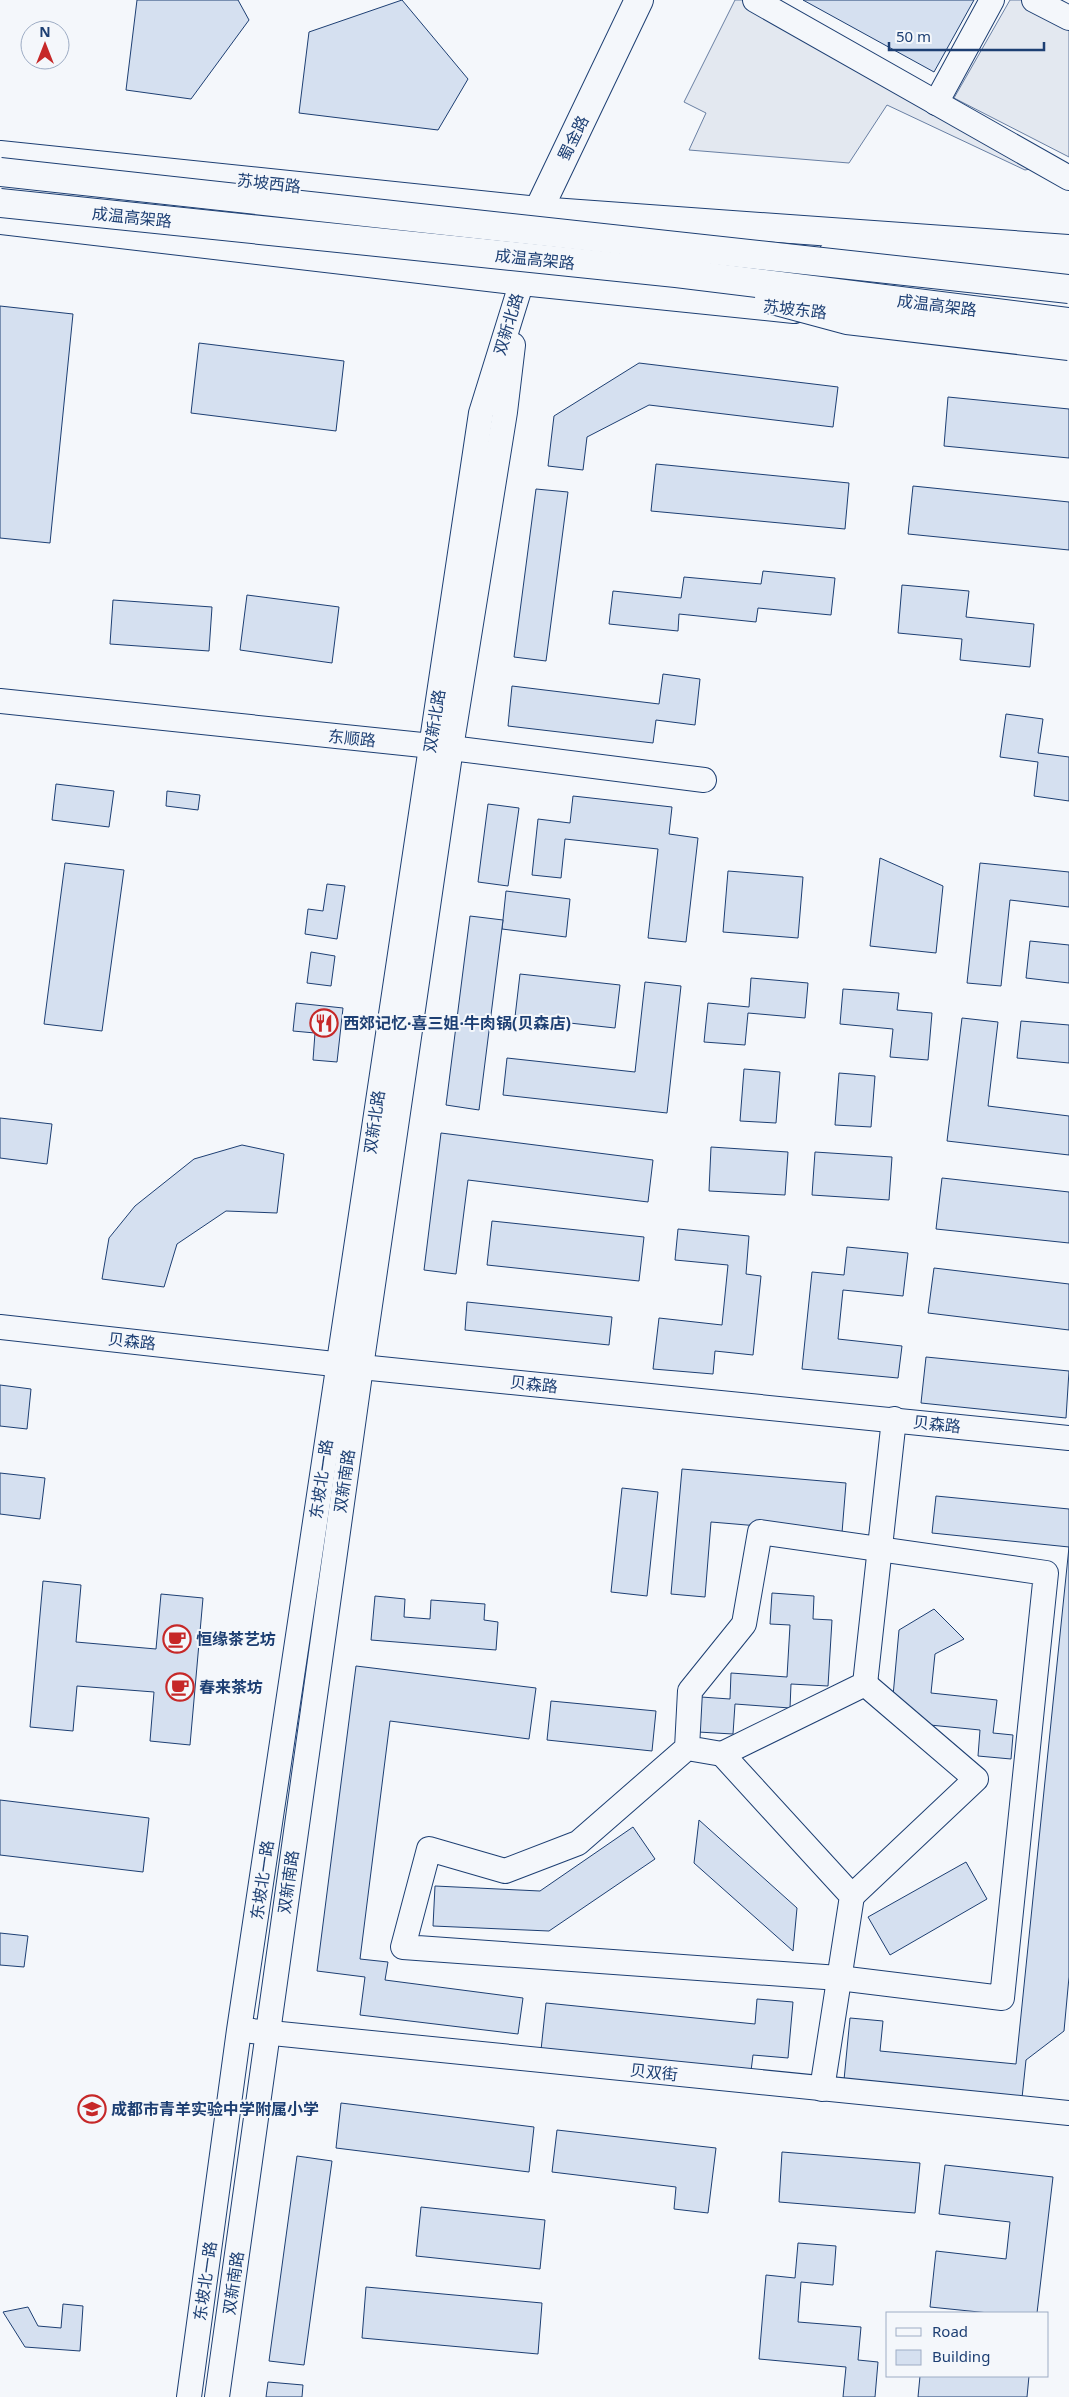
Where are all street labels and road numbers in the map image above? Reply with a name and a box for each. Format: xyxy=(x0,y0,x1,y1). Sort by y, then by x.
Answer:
street label: 蜀金路 xyxy=(553,112,593,164)
street label: 苏坡西路 xyxy=(236,169,302,197)
street label: 成温高架路 xyxy=(91,202,173,232)
street label: 成温高架路 xyxy=(494,244,576,274)
street label: 成温高架路 xyxy=(896,289,978,321)
street label: 双新北路 xyxy=(488,290,528,358)
street label: 苏坡东路 xyxy=(762,295,828,323)
street label: 双新北路 xyxy=(418,688,450,754)
street label: 东顺路 xyxy=(327,725,377,751)
street label: 双新北路 xyxy=(359,1089,389,1155)
street label: 贝森路 xyxy=(107,1328,157,1354)
street label: 贝森路 xyxy=(509,1371,559,1397)
street label: 贝森路 xyxy=(912,1411,962,1437)
street label: 东坡北一路 xyxy=(305,1438,337,1520)
street label: 双新南路 xyxy=(329,1448,359,1514)
street label: 东坡北一路 xyxy=(246,1839,278,1921)
street label: 双新南路 xyxy=(273,1849,303,1915)
street label: 贝双街 xyxy=(629,2059,679,2085)
street label: 东坡北一路 xyxy=(189,2240,221,2322)
street label: 双新南路 xyxy=(218,2250,248,2316)

